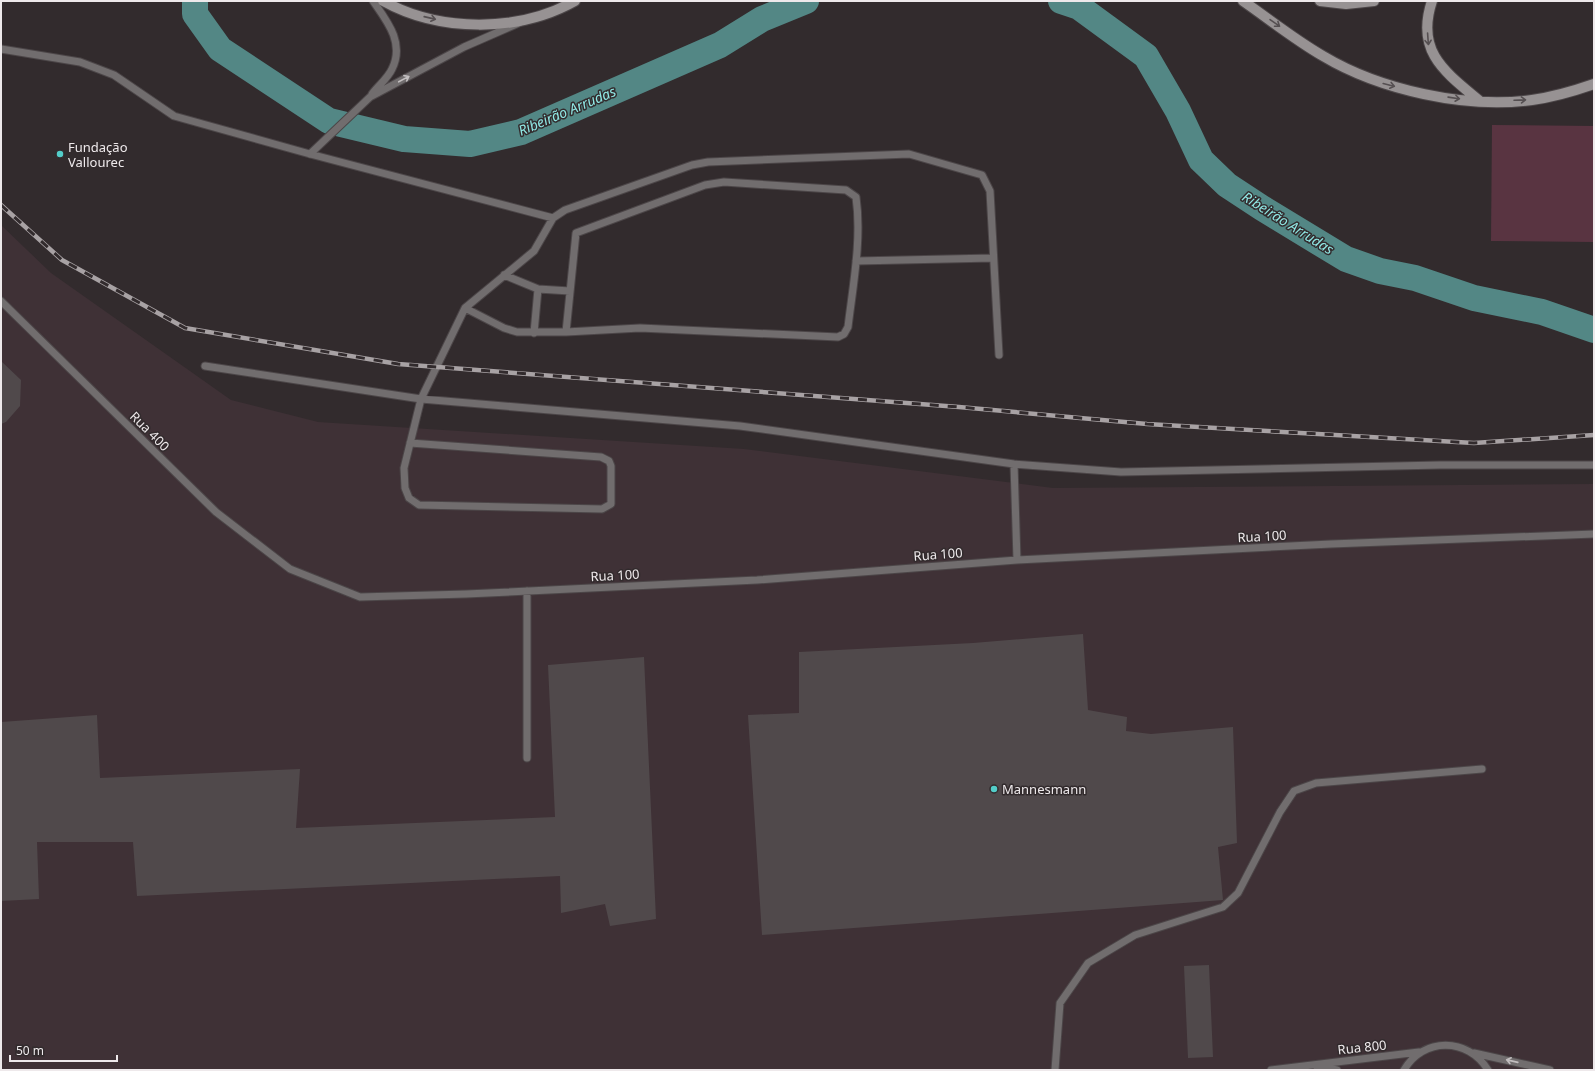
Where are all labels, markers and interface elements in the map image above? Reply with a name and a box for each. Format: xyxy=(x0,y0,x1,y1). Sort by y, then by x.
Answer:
one-way arrow xyxy=(423,15,436,23)
one-way arrow xyxy=(1269,19,1280,27)
one-way arrow xyxy=(1425,32,1432,45)
one-way arrow xyxy=(398,75,410,82)
water label: Ribeirão Arrudas xyxy=(515,81,619,140)
one-way arrow xyxy=(1382,81,1395,89)
one-way arrow xyxy=(1448,94,1461,102)
one-way arrow xyxy=(1513,97,1526,104)
place label: Fundação Vallourec xyxy=(68,138,128,171)
marker: Fundação Vallourec xyxy=(55,149,65,159)
water label: Ribeirão Arrudas xyxy=(1239,187,1338,258)
street label: Rua 400 xyxy=(126,407,174,455)
street label: Rua 100 xyxy=(1237,526,1287,546)
street label: Rua 100 xyxy=(913,543,963,565)
street label: Rua 100 xyxy=(590,565,640,585)
place label: Mannesmann xyxy=(1002,780,1086,798)
marker: Mannesmann xyxy=(989,784,999,794)
street label: Rua 800 xyxy=(1337,1035,1387,1059)
scale bar xyxy=(10,1037,117,1063)
text: 50 m xyxy=(16,1042,44,1059)
one-way arrow xyxy=(1506,1057,1519,1065)

